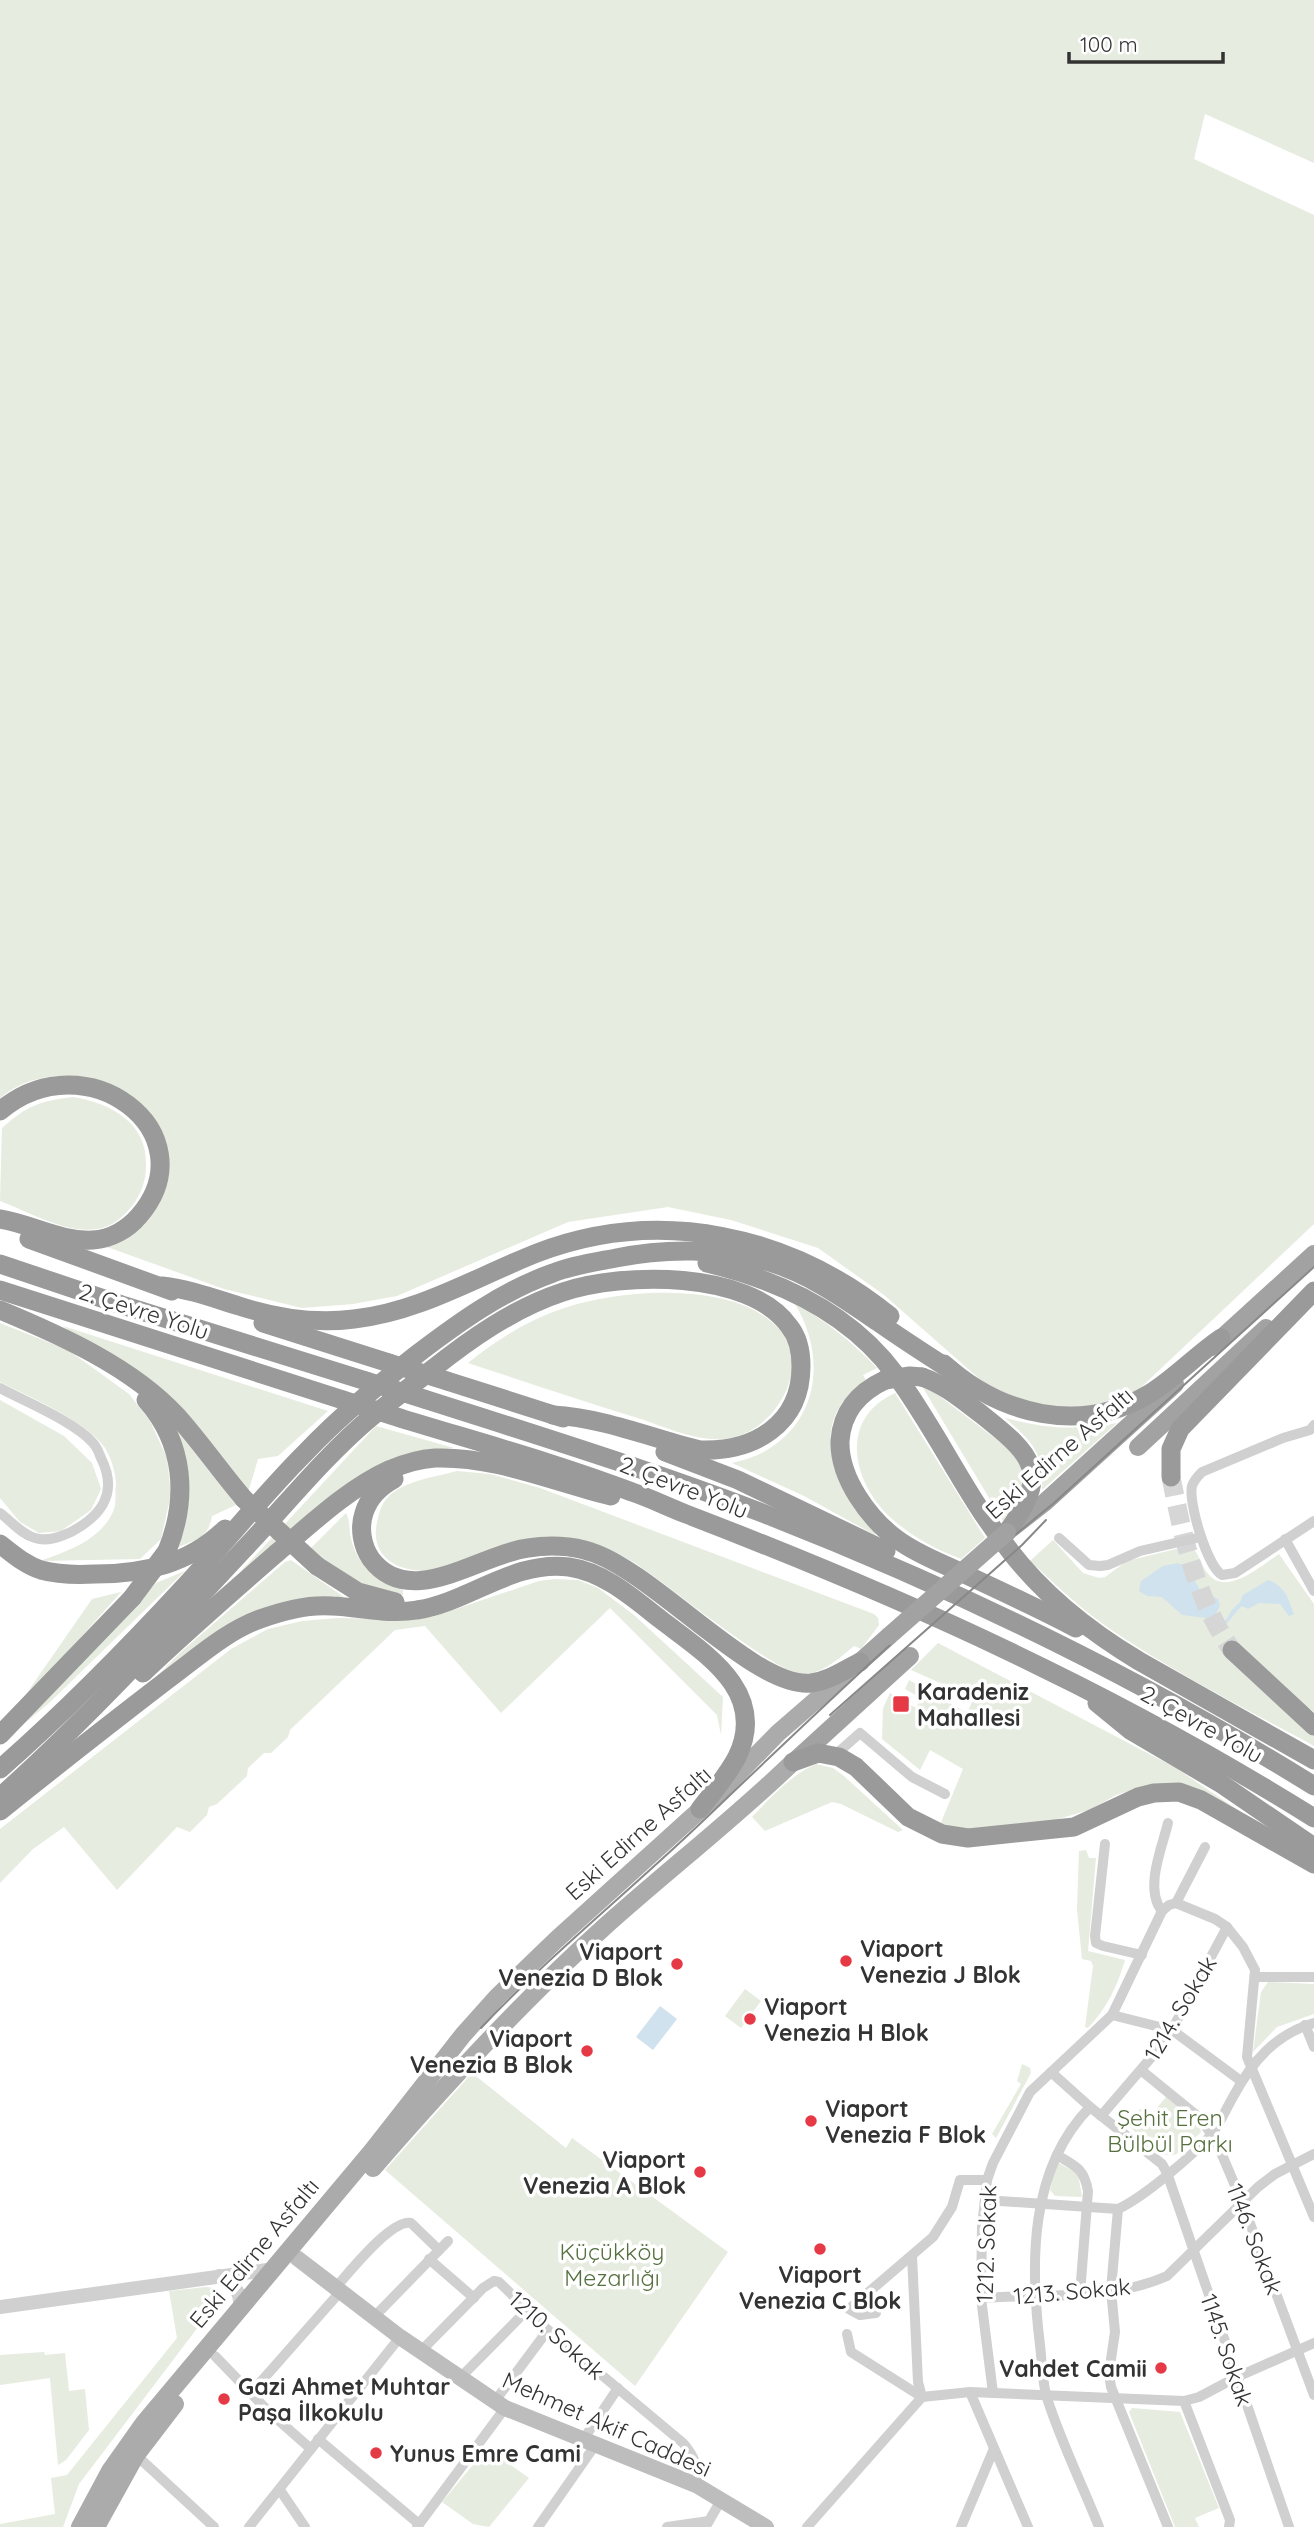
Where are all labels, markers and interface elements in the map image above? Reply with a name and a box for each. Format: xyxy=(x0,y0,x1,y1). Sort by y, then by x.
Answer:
scale bar xyxy=(1069,21,1223,65)
text: 100 m xyxy=(1080,31,1138,57)
street label: 2. Çevre Yolu xyxy=(75,1276,213,1346)
street label: Eski Edirne Asfaltı xyxy=(979,1381,1139,1525)
street label: 2. Çevre Yolu xyxy=(616,1449,752,1525)
place label: Karadeniz Mahallesi xyxy=(917,1677,1029,1732)
street label: 2. Çevre Yolu xyxy=(1136,1679,1268,1769)
marker: Karadeniz Mahallesi xyxy=(891,1694,911,1714)
street label: Eski Edirne Asfaltı xyxy=(559,1760,717,1906)
place label: Viaport Venezia J Blok xyxy=(860,1934,1021,1989)
place label: Viaport Venezia D Blok xyxy=(498,1937,663,1992)
street label: 1214. Sokak xyxy=(1137,1950,1223,2066)
marker: Viaport Venezia J Blok xyxy=(838,1953,854,1969)
marker: Viaport Venezia D Blok xyxy=(669,1956,685,1972)
place label: Viaport Venezia H Blok xyxy=(764,1992,929,2047)
marker: Viaport Venezia H Blok xyxy=(742,2011,758,2027)
place label: Viaport Venezia B Blok xyxy=(410,2024,573,2079)
marker: Viaport Venezia B Blok xyxy=(579,2043,595,2059)
place label: Viaport Venezia F Blok xyxy=(825,2094,986,2149)
park label: Şehit Eren Bülbül Parkı xyxy=(1107,2103,1233,2158)
marker: Viaport Venezia F Blok xyxy=(803,2113,819,2129)
place label: Viaport Venezia A Blok xyxy=(523,2145,686,2200)
marker: Viaport Venezia A Blok xyxy=(692,2164,708,2180)
street label: Eski Edirne Asfaltı xyxy=(183,2172,325,2334)
street label: 1146. Sokak xyxy=(1221,2179,1289,2299)
street label: 1212. Sokak xyxy=(969,2184,1003,2304)
park label: Küçükköy Mezarlığı xyxy=(560,2237,664,2292)
marker: Viaport Venezia C Blok xyxy=(812,2241,828,2257)
place label: Viaport Venezia C Blok xyxy=(739,2260,901,2315)
street label: 1213. Sokak xyxy=(1012,2271,1132,2311)
street label: 1210. Sokak xyxy=(503,2284,611,2386)
street label: 1145. Sokak xyxy=(1194,2290,1260,2410)
place label: Vahdet Camii xyxy=(999,2354,1147,2383)
marker: Vahdet Camii xyxy=(1153,2360,1169,2376)
street label: Mehmet Akif Caddesi xyxy=(498,2365,716,2483)
place label: Gazi Ahmet Muhtar Paşa İlkokulu xyxy=(238,2372,450,2427)
marker: Gazi Ahmet Muhtar Paşa İlkokulu xyxy=(216,2391,232,2407)
place label: Yunus Emre Cami xyxy=(390,2439,581,2468)
marker: Yunus Emre Cami xyxy=(368,2445,384,2461)

